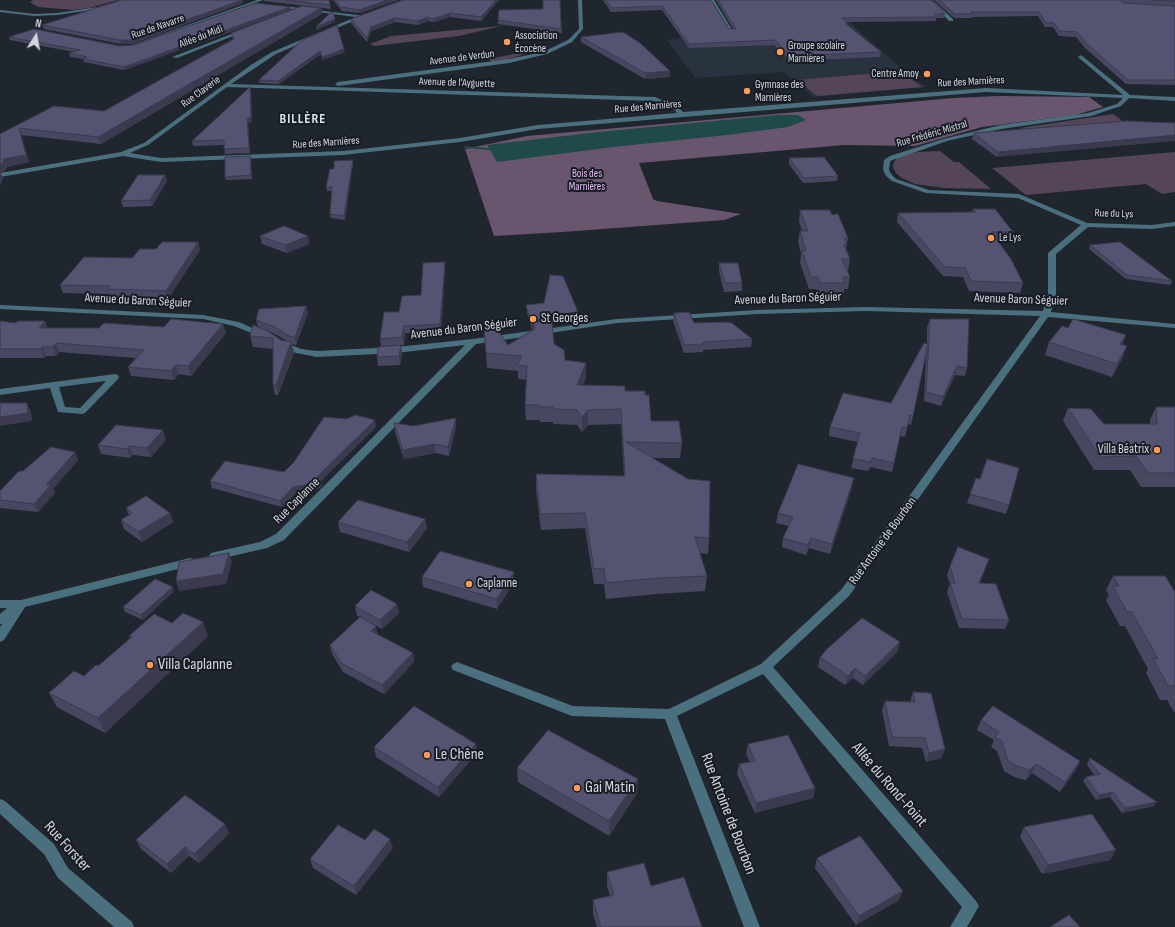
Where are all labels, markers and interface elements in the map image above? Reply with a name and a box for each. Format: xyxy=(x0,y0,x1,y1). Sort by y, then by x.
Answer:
street label: Rue de Navarre xyxy=(130,12,186,42)
north arrow xyxy=(16,16,56,56)
text: N xyxy=(34,17,43,31)
street label: Allée du Midi xyxy=(177,23,225,51)
place label: Association Écocène xyxy=(515,29,557,55)
marker: Association Écocène xyxy=(502,37,512,47)
place label: Groupe scolaire Marnières xyxy=(788,39,845,65)
street label: Avenue de Verdun xyxy=(429,47,495,69)
marker: Groupe scolaire Marnières xyxy=(775,47,785,57)
place label: Centre Amoy xyxy=(871,67,919,81)
marker: Centre Amoy xyxy=(922,69,932,79)
street label: Rue Claverie xyxy=(179,73,223,111)
street label: Rue des Marnières xyxy=(937,74,1005,90)
street label: Avenue de l'Ayguette xyxy=(419,75,495,91)
place label: Gymnase des Marnières xyxy=(755,78,804,104)
marker: Gymnase des Marnières xyxy=(742,86,752,96)
street label: Rue des Marnières xyxy=(614,98,682,116)
district label: BILLÈRE xyxy=(280,111,326,127)
street label: Rue Frédéric Mistral xyxy=(895,118,969,150)
street label: Rue des Marnières xyxy=(292,134,360,152)
park label: Bois des Marnières xyxy=(569,167,605,193)
street label: Rue du Lys xyxy=(1094,207,1134,221)
place label: Le Lys xyxy=(999,231,1021,245)
marker: Le Lys xyxy=(986,233,996,243)
street label: Avenue du Baron Séguier xyxy=(734,289,842,309)
street label: Avenue du Baron Séguier xyxy=(84,290,192,312)
street label: Avenue Baron Séguier xyxy=(974,291,1068,309)
place label: St Georges xyxy=(541,311,588,327)
marker: St Georges xyxy=(528,314,538,324)
street label: Avenue du Baron Séguier xyxy=(410,315,518,343)
place label: Villa Béatrix xyxy=(1098,442,1149,458)
marker: Villa Béatrix xyxy=(1152,445,1162,455)
street label: Rue Caplanne xyxy=(271,475,323,527)
street label: Rue Antoine de Bourbon xyxy=(846,494,920,588)
place label: Caplanne xyxy=(477,576,517,592)
marker: Caplanne xyxy=(464,579,474,589)
place label: Villa Caplanne xyxy=(158,655,232,675)
marker: Villa Caplanne xyxy=(145,660,155,670)
street label: Allée du Rond-Point xyxy=(847,739,931,831)
place label: Le Chêne xyxy=(435,745,484,765)
marker: Le Chêne xyxy=(422,750,432,760)
street label: Rue Antoine de Bourbon xyxy=(696,751,760,877)
place label: Gai Matin xyxy=(585,778,635,798)
marker: Gai Matin xyxy=(572,783,582,793)
street label: Rue Forster xyxy=(39,818,95,876)

